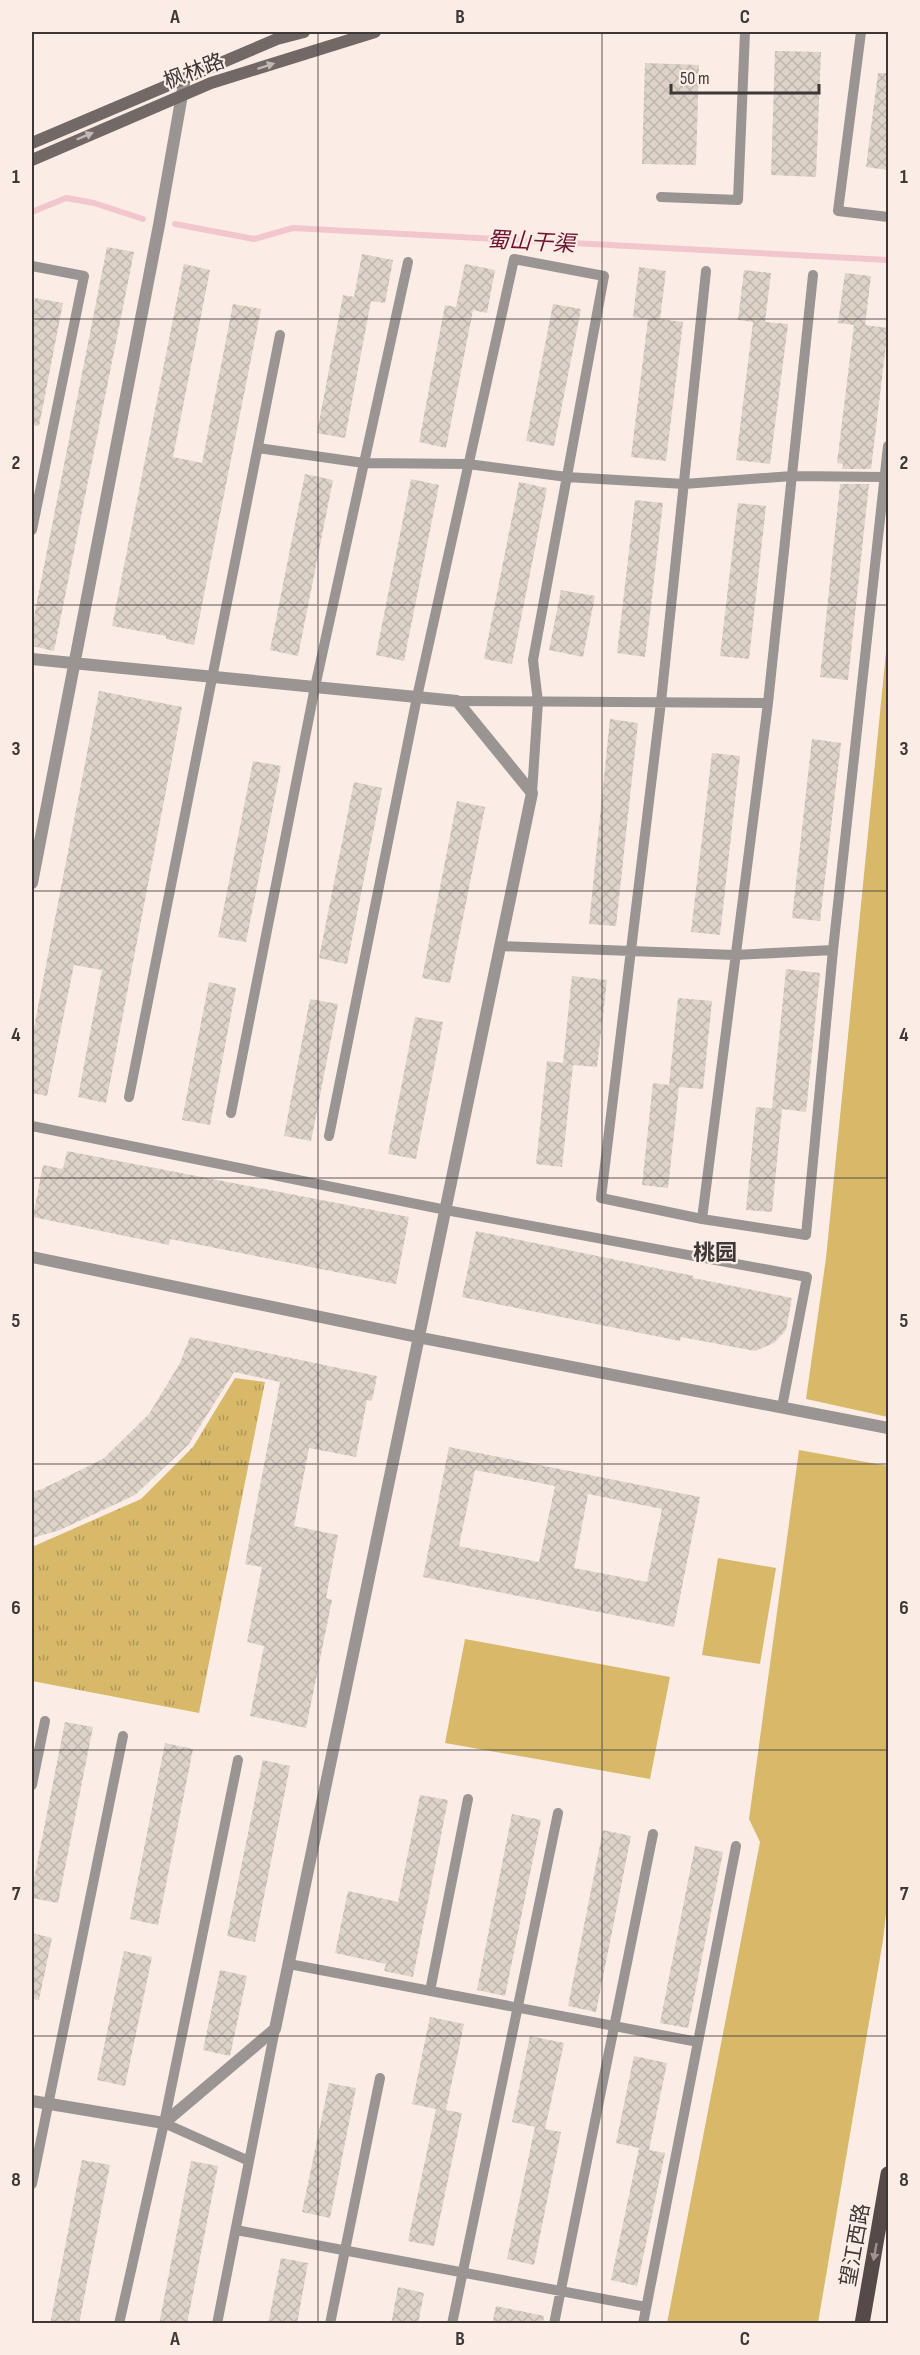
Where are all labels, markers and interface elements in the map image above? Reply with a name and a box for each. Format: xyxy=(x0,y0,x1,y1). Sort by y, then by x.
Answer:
text: A xyxy=(169,5,180,29)
text: B xyxy=(455,5,465,29)
text: C xyxy=(740,5,750,29)
street label: 枫林路 xyxy=(160,49,228,94)
scale bar xyxy=(671,57,820,95)
one-way arrow xyxy=(257,61,275,70)
text: 50 m xyxy=(680,68,710,89)
one-way arrow xyxy=(76,132,93,141)
text: 1 xyxy=(12,165,20,189)
text: 1 xyxy=(900,165,908,189)
water label: 蜀山干渠 xyxy=(486,227,579,258)
text: 2 xyxy=(12,451,20,475)
text: 2 xyxy=(900,451,908,475)
text: 3 xyxy=(12,737,21,761)
text: 3 xyxy=(900,737,909,761)
text: 4 xyxy=(11,1023,21,1047)
text: 4 xyxy=(899,1023,909,1047)
district label: 桃园 xyxy=(693,1240,737,1267)
text: 5 xyxy=(12,1309,21,1333)
text: 5 xyxy=(900,1309,909,1333)
text: 6 xyxy=(11,1596,21,1620)
text: 6 xyxy=(899,1596,909,1620)
text: 7 xyxy=(12,1882,21,1906)
text: 7 xyxy=(900,1882,909,1906)
text: 8 xyxy=(11,2168,21,2192)
text: 8 xyxy=(899,2168,909,2192)
street label: 望江西路 xyxy=(836,2202,875,2289)
one-way arrow xyxy=(870,2243,879,2262)
text: A xyxy=(169,2327,180,2351)
text: B xyxy=(455,2327,465,2351)
text: C xyxy=(740,2327,750,2351)

